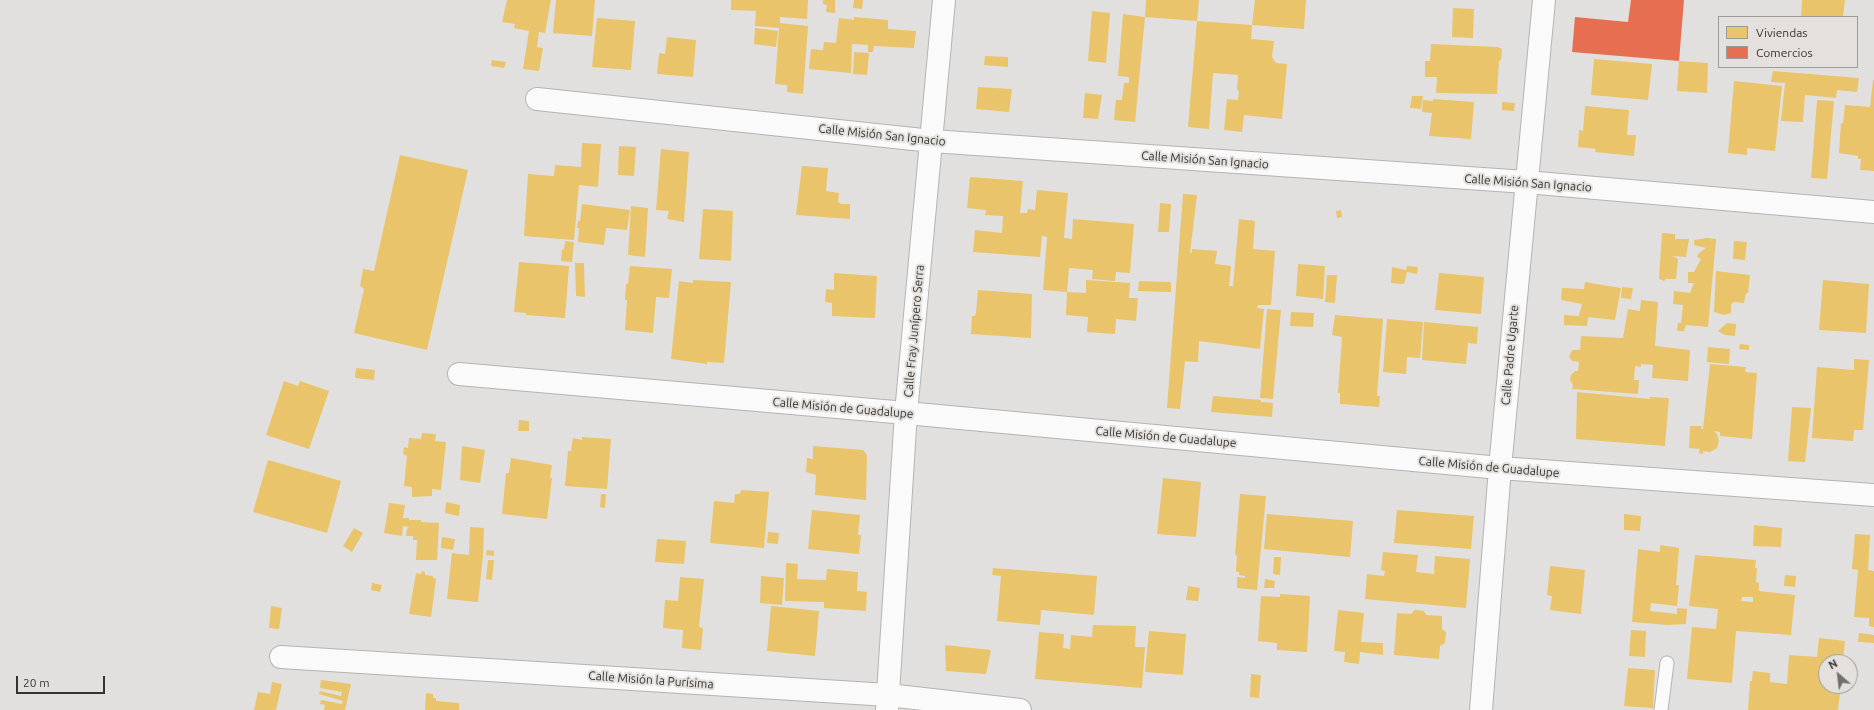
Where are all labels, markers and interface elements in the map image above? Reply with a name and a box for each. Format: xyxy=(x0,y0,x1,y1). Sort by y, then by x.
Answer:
legend xyxy=(1718,16,1858,68)
text: Viviendas xyxy=(1756,26,1808,39)
text: Comercios xyxy=(1756,46,1813,59)
street label: Calle Misión San Ignacio xyxy=(818,121,946,149)
street label: Calle Misión San Ignacio xyxy=(1141,148,1269,172)
street label: Calle Misión San Ignacio xyxy=(1464,171,1592,195)
street label: Calle Fray Junípero Serra xyxy=(901,264,927,398)
street label: Calle Padre Ugarte xyxy=(1498,304,1522,406)
street label: Calle Misión de Guadalupe xyxy=(772,395,914,421)
street label: Calle Misión de Guadalupe xyxy=(1095,424,1237,450)
street label: Calle Misión de Guadalupe xyxy=(1418,454,1560,480)
north arrow xyxy=(1818,654,1858,694)
text: N xyxy=(1826,657,1839,672)
scale bar xyxy=(18,668,107,694)
street label: Calle Misión la Purísima xyxy=(588,668,714,692)
text: 20 m xyxy=(23,676,50,689)

